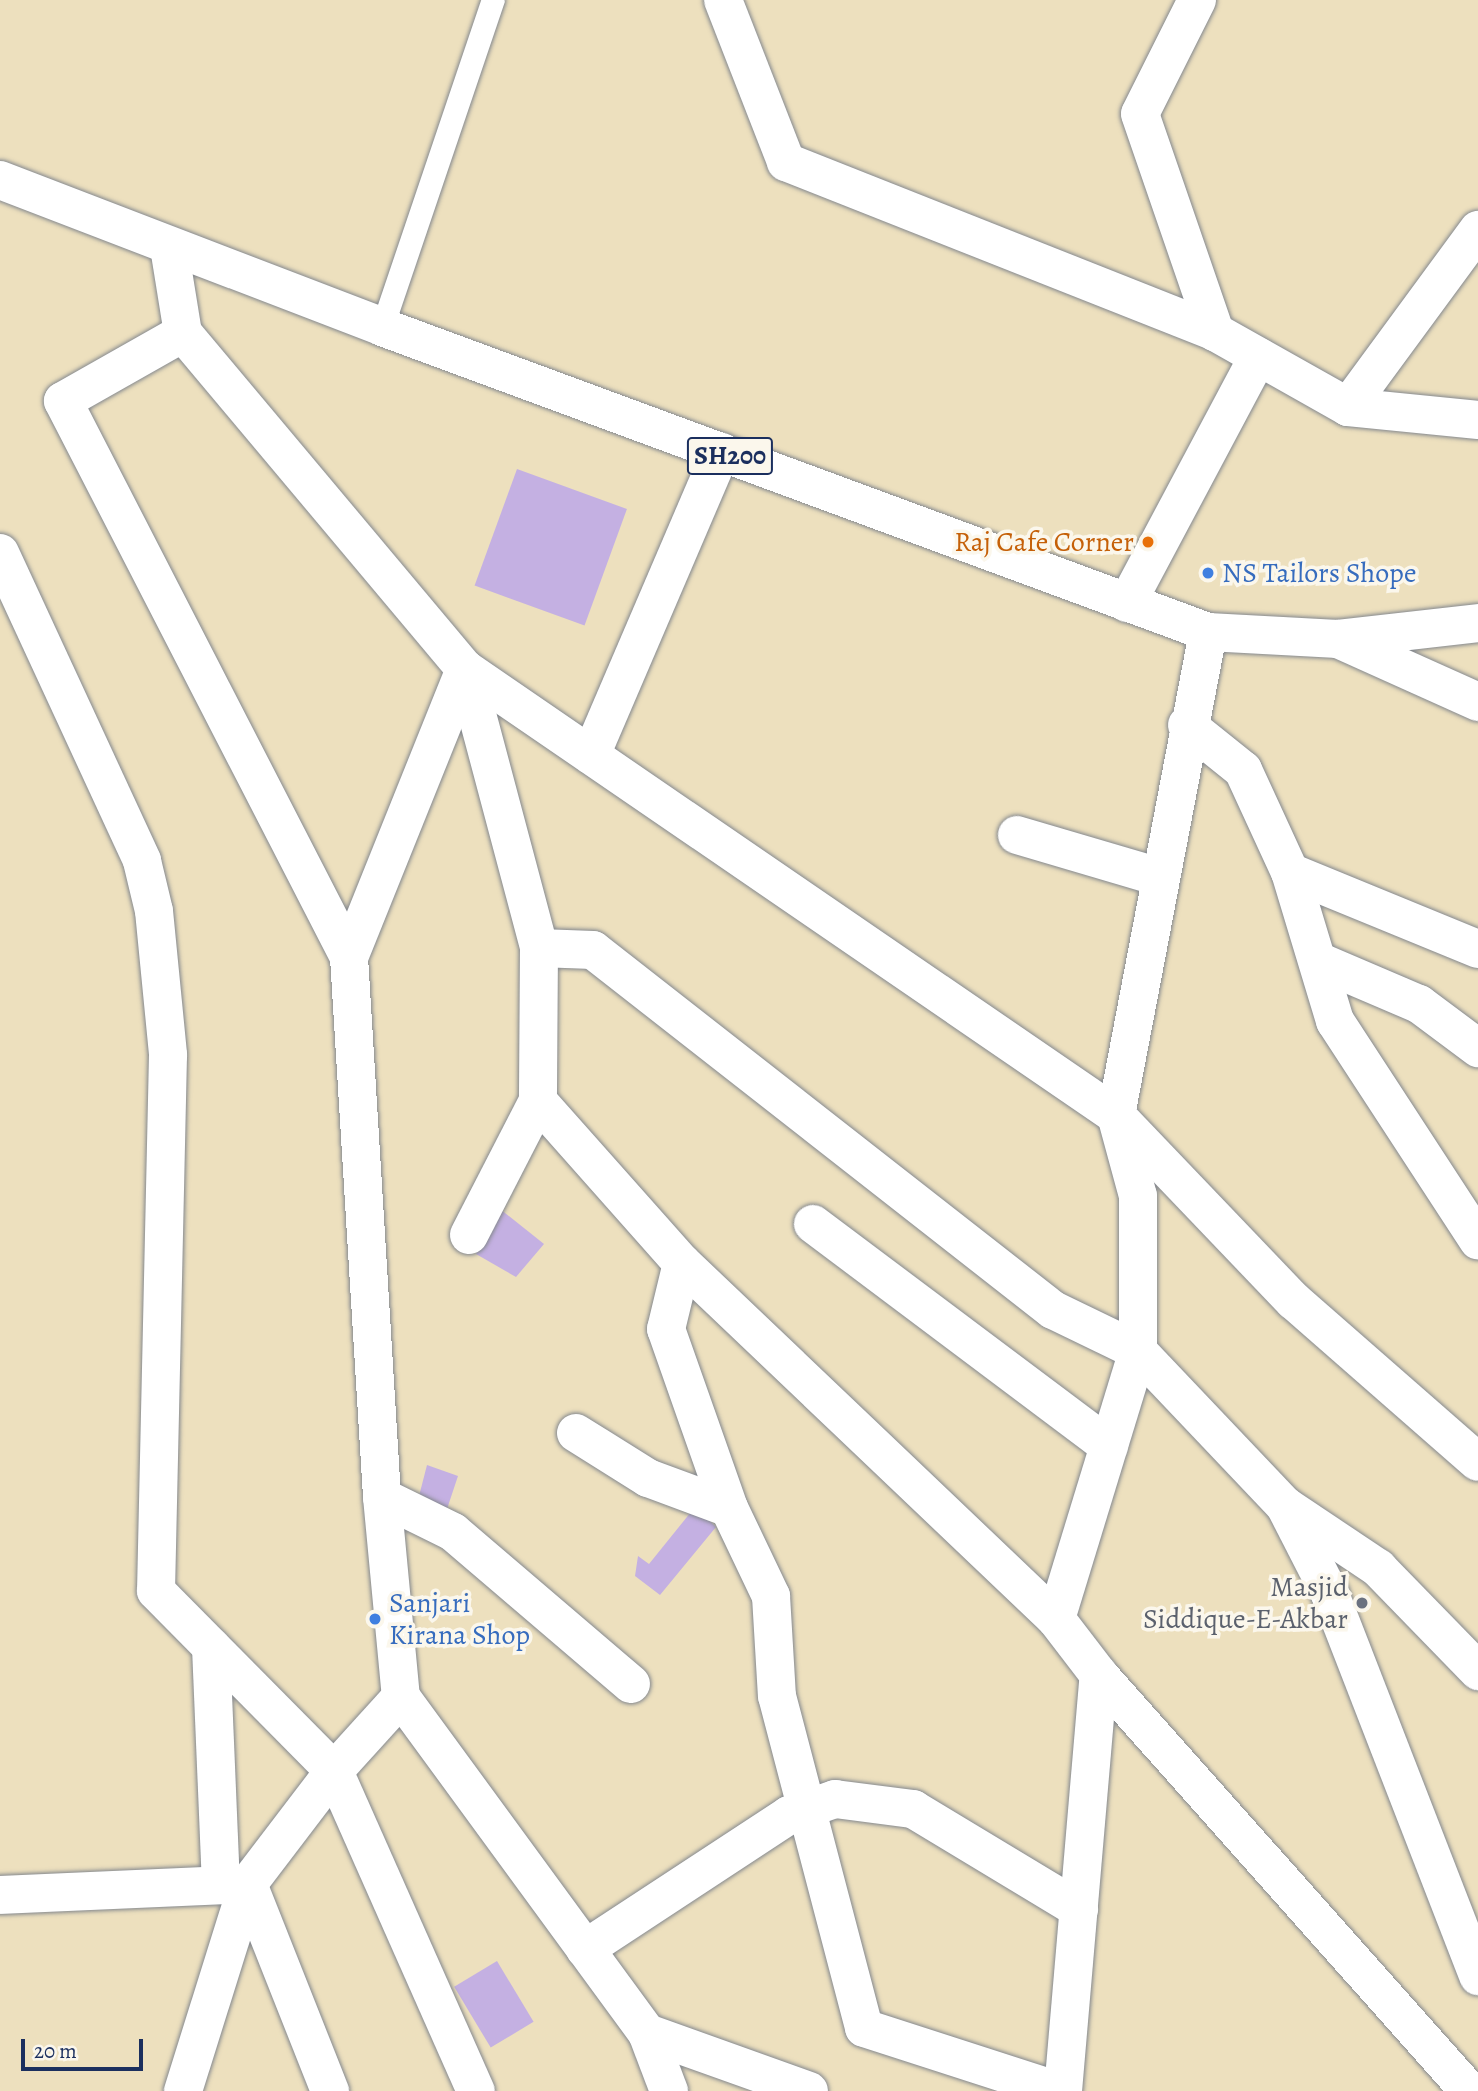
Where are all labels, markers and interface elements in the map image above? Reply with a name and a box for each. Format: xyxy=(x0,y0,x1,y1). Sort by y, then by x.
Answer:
road number: SH200 xyxy=(686,433,774,478)
place label: Raj Cafe Corner xyxy=(954,525,1134,559)
marker: Raj Cafe Corner xyxy=(1140,534,1156,550)
place label: NS Tailors Shope xyxy=(1222,556,1416,590)
marker: NS Tailors Shope xyxy=(1200,565,1216,581)
place label: Masjid Siddique-E-Akbar xyxy=(1143,1570,1348,1636)
place label: Sanjari Kirana Shop xyxy=(389,1586,530,1652)
marker: Masjid Siddique-E-Akbar xyxy=(1354,1595,1370,1611)
marker: Sanjari Kirana Shop xyxy=(367,1611,383,1627)
scale bar xyxy=(24,2024,147,2068)
text: 20 m xyxy=(34,2037,77,2065)

